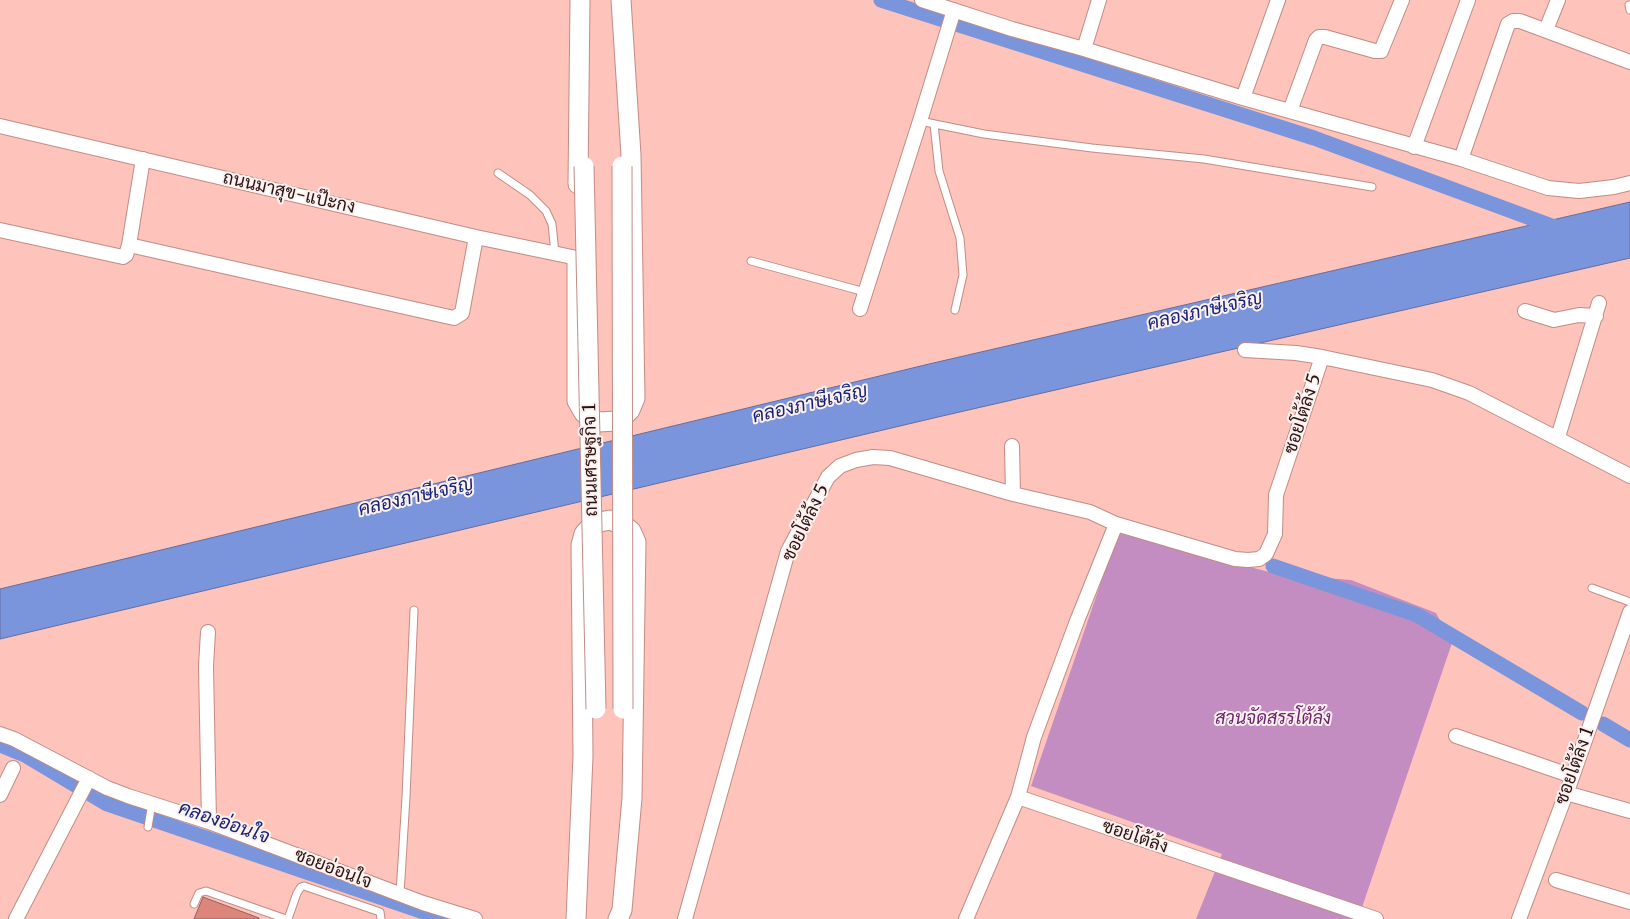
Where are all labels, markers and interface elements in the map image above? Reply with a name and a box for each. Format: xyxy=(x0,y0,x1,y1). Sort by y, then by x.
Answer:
street label: ถนนมาสุข-แป๊ะกง xyxy=(221,167,357,219)
water label: คลองภาษีเจริญ xyxy=(1145,287,1265,335)
street label: ซอยโต้ล้ง 5 xyxy=(1280,371,1326,457)
water label: คลองภาษีเจริญ xyxy=(750,380,870,428)
street label: ถนนเศรษฐกิจ 1 xyxy=(579,403,603,517)
water label: คลองภาษีเจริญ xyxy=(356,473,476,521)
street label: ซอยโต้ล้ง 5 xyxy=(778,481,834,565)
park label: สวนจัดสรรโต้ล้ง xyxy=(1215,708,1331,730)
street label: ซอยโต้ล้ง 1 xyxy=(1551,724,1599,808)
water label: คลองอ่อนใจ xyxy=(176,797,272,849)
street label: ซอยโต้ล้ง xyxy=(1099,816,1171,858)
street label: ซอยอ่อนใจ xyxy=(291,844,375,894)

